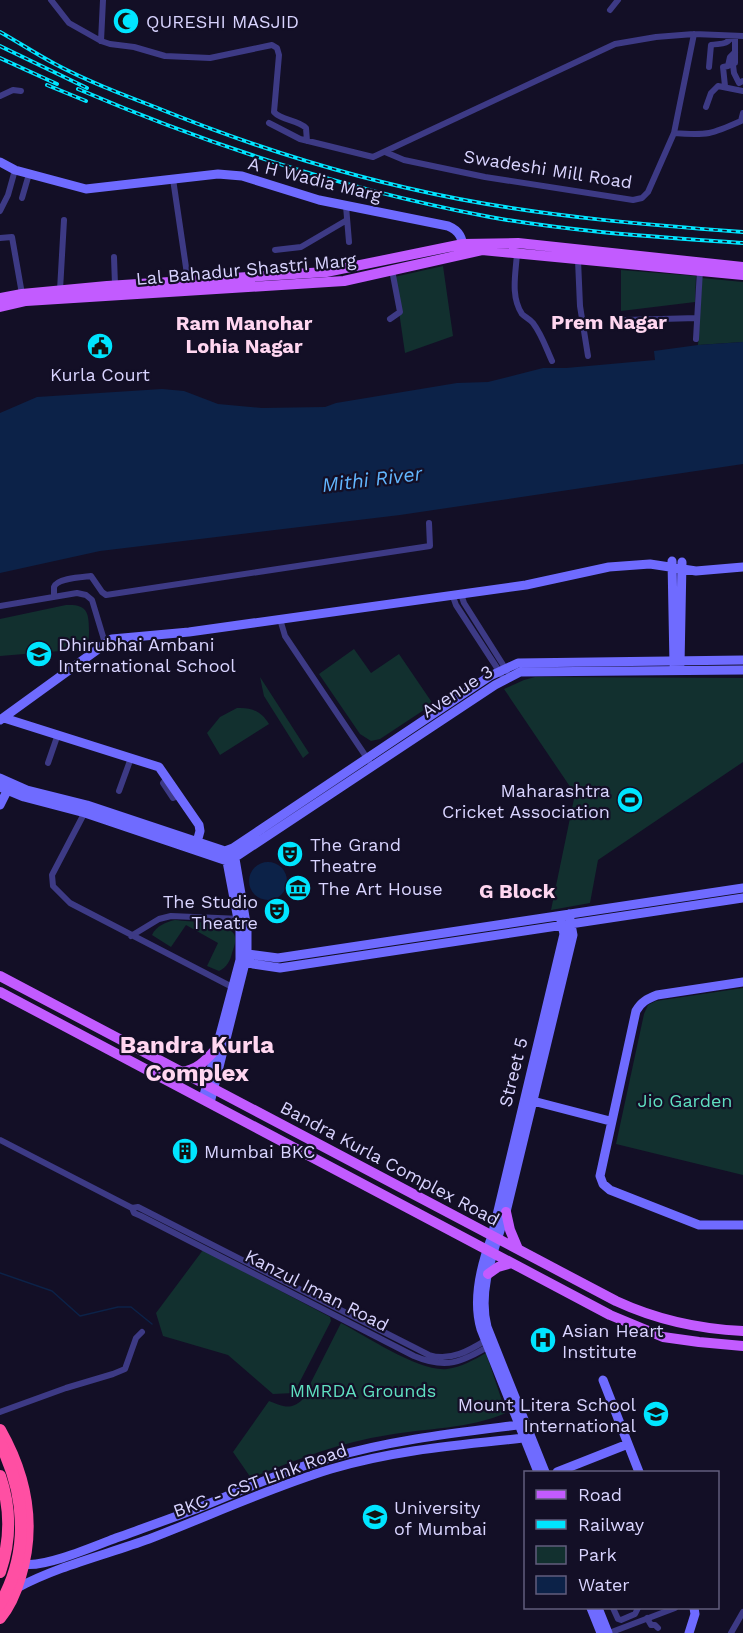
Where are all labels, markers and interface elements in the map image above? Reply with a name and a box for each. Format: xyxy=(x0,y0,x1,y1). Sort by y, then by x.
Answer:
mosque icon: QURESHI MASJID xyxy=(111,6,141,36)
place label: QURESHI MASJID xyxy=(146,11,299,32)
street label: Swadeshi Mill Road xyxy=(462,145,634,193)
street label: A H Wadia Marg xyxy=(246,152,384,206)
street label: Lal Bahadur Shastri Marg xyxy=(135,249,357,289)
district label: Prem Nagar xyxy=(551,310,667,334)
district label: Ram Manohar Lohia Nagar xyxy=(176,311,313,358)
public building icon: Kurla Court xyxy=(85,331,115,361)
place label: Kurla Court xyxy=(50,364,150,385)
water label: Mithi River xyxy=(320,461,425,497)
place label: Dhirubhai Ambani International School xyxy=(58,634,236,676)
school or university icon: Dhirubhai Ambani International School xyxy=(24,639,54,669)
street label: Avenue 3 xyxy=(418,660,496,722)
place label: Maharashtra Cricket Association xyxy=(442,780,610,822)
sports icon: Maharashtra Cricket Association xyxy=(615,785,645,815)
place label: The Grand Theatre xyxy=(310,834,401,876)
theatre icon: The Grand Theatre xyxy=(275,839,305,869)
museum icon: The Art House xyxy=(283,873,313,903)
place label: The Art House xyxy=(318,878,443,899)
district label: G Block xyxy=(479,879,556,903)
place label: The Studio Theatre xyxy=(163,891,258,933)
theatre icon: The Studio Theatre xyxy=(262,896,292,926)
district label: Bandra Kurla Complex xyxy=(120,1031,274,1087)
street label: Street 5 xyxy=(494,1035,532,1109)
park label: Jio Garden xyxy=(638,1090,732,1111)
street label: Bandra Kurla Complex Road xyxy=(277,1096,503,1230)
building icon: Mumbai BKC xyxy=(170,1136,200,1166)
place label: Mumbai BKC xyxy=(204,1141,315,1162)
street label: Kanzul Iman Road xyxy=(242,1245,392,1335)
place label: Asian Heart Institute xyxy=(562,1320,664,1362)
hospital icon: Asian Heart Institute xyxy=(528,1325,558,1355)
park label: MMRDA Grounds xyxy=(290,1380,436,1401)
place label: Mount Litera School International xyxy=(458,1394,636,1436)
school or university icon: Mount Litera School International xyxy=(641,1399,671,1429)
street label: BKC - CST Link Road xyxy=(170,1439,350,1521)
legend xyxy=(524,1471,719,1609)
text: Road xyxy=(578,1484,622,1505)
place label: University of Mumbai xyxy=(394,1497,487,1539)
school or university icon: University of Mumbai xyxy=(360,1502,390,1532)
text: Railway xyxy=(578,1514,645,1535)
text: Park xyxy=(578,1544,617,1565)
text: Water xyxy=(578,1574,630,1595)

